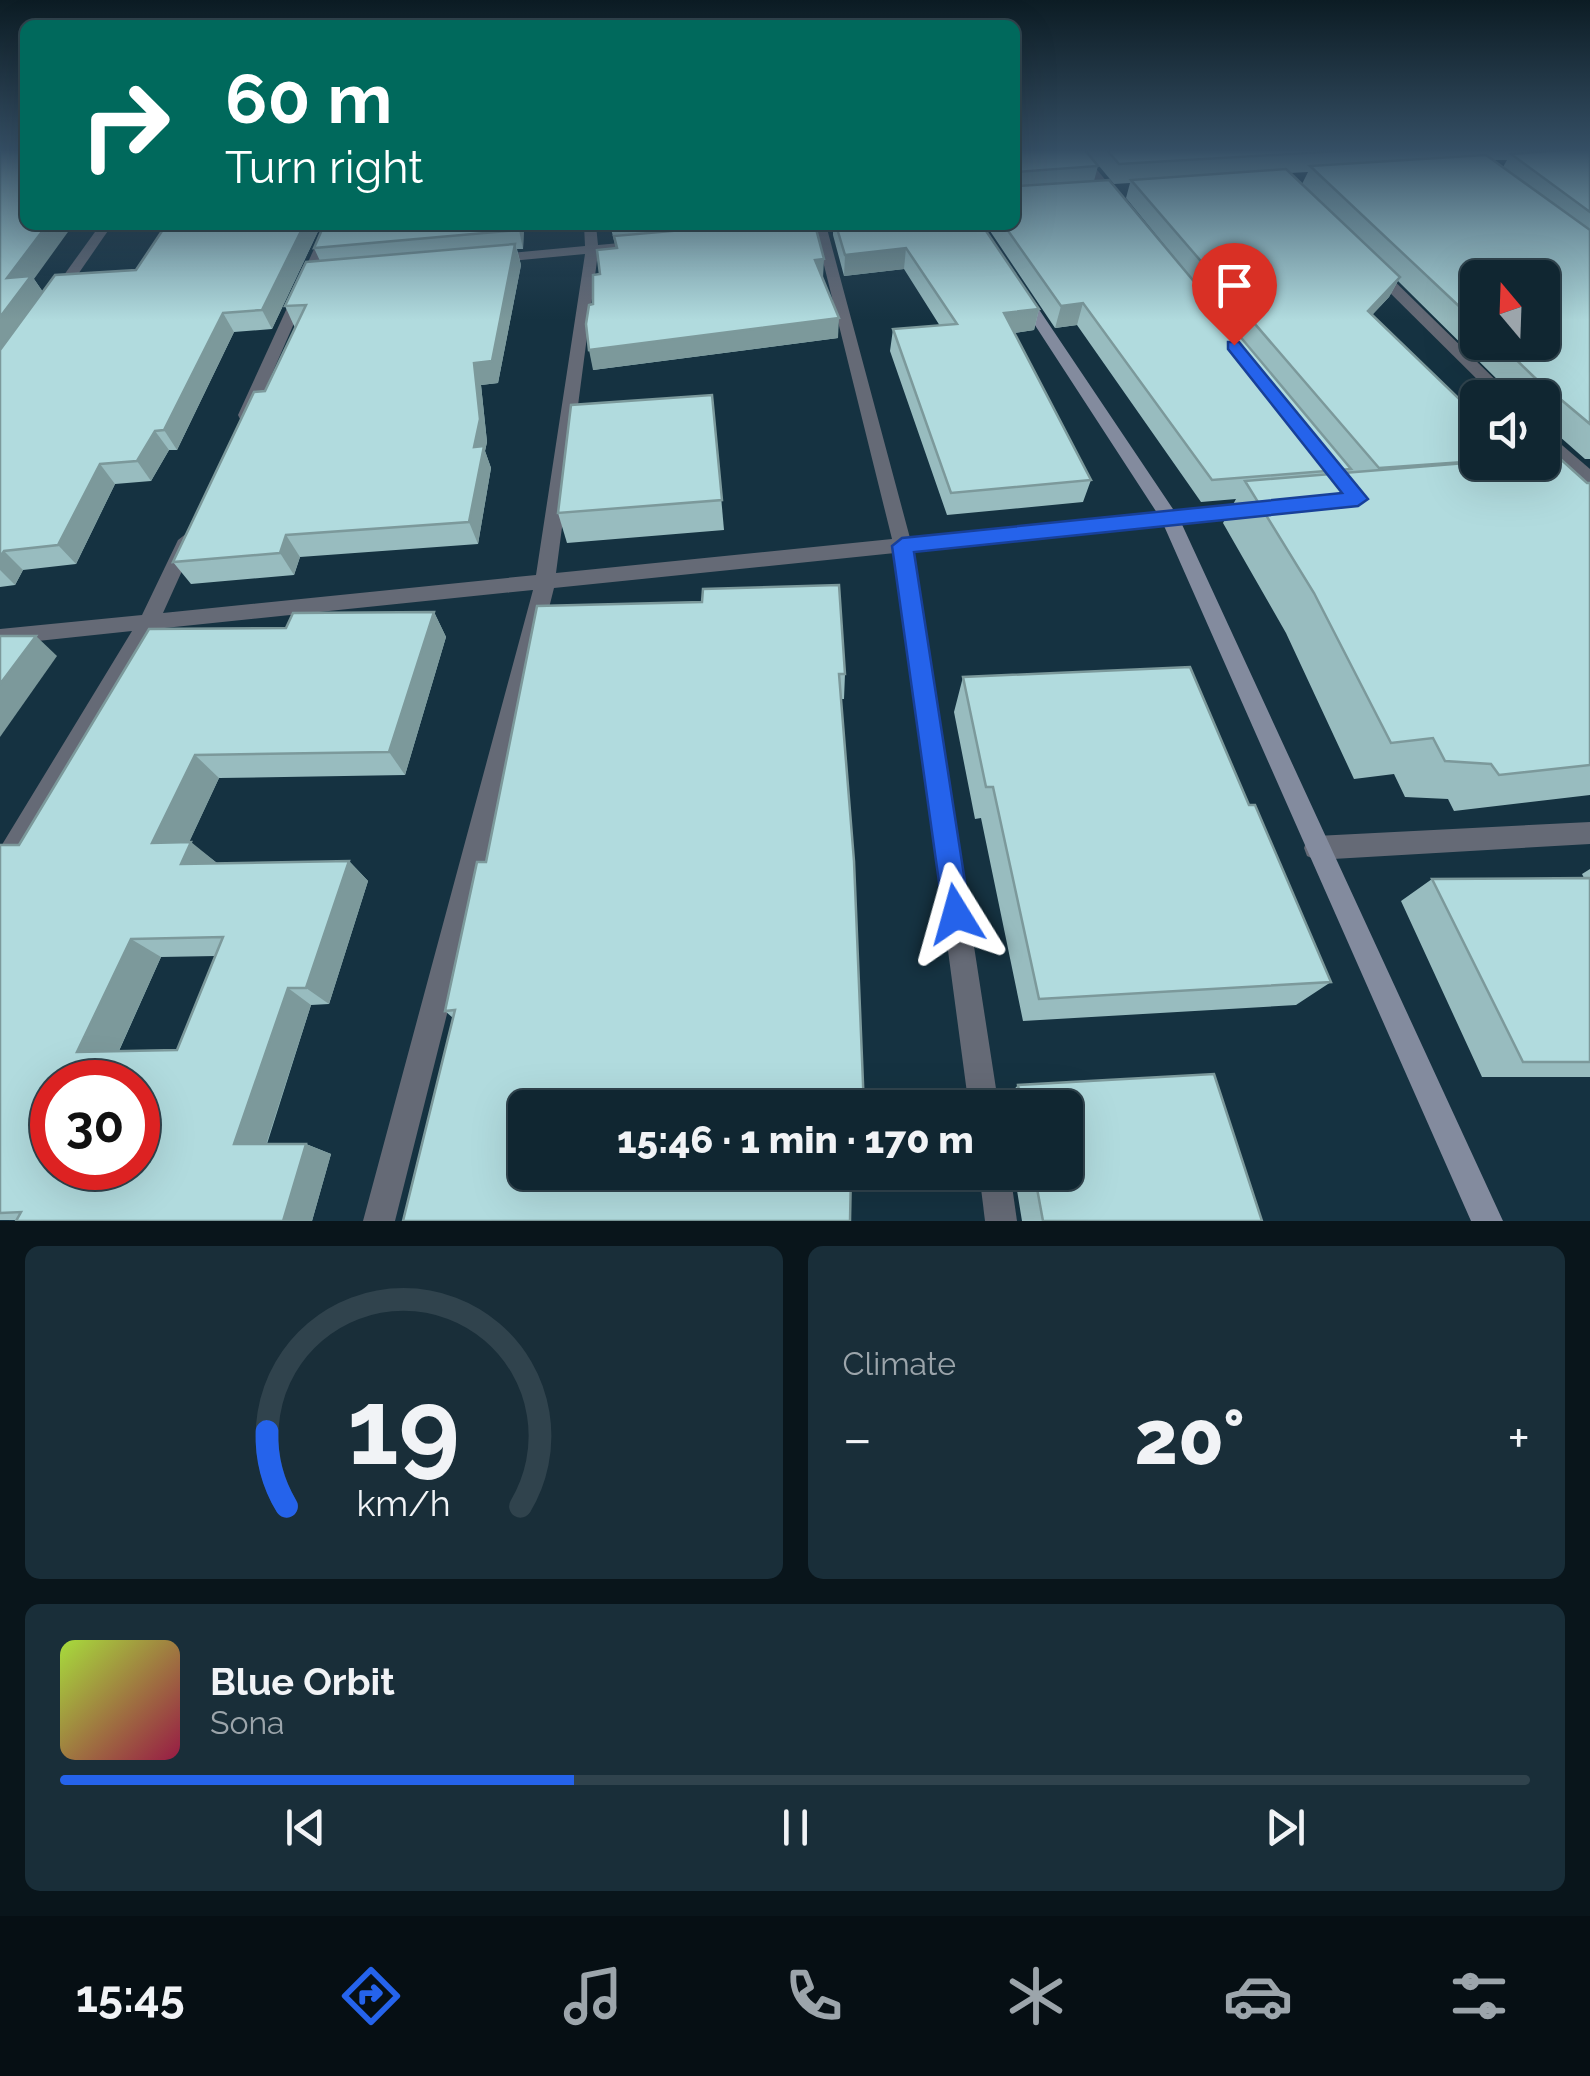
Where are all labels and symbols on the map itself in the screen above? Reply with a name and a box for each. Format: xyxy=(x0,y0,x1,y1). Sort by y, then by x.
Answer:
pin xyxy=(1192,243,1277,346)
north arrow xyxy=(1460,260,1560,360)
position arrow xyxy=(904,862,1008,966)
speed limit sign: 30 xyxy=(30,1060,160,1190)

